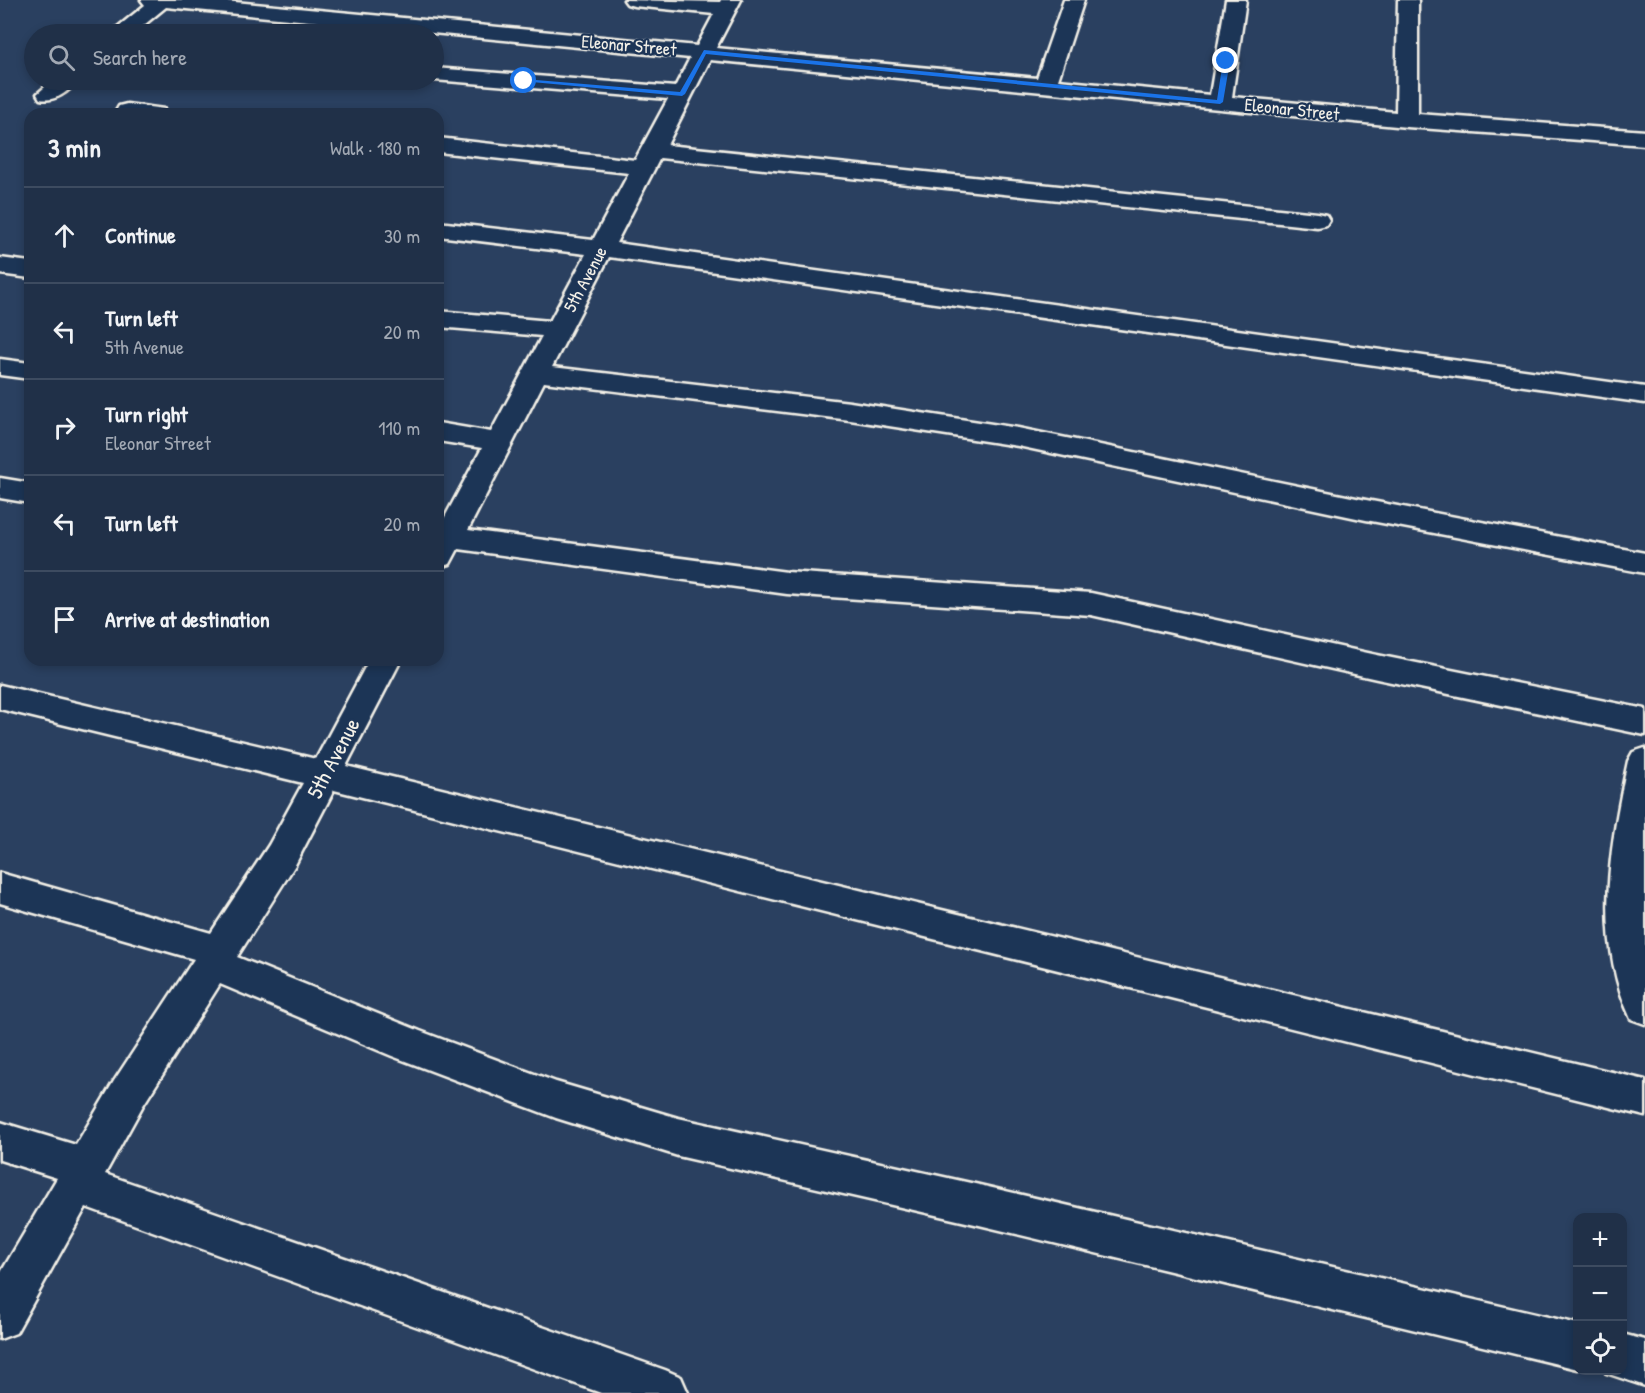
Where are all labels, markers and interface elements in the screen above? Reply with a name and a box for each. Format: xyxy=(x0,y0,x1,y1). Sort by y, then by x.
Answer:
search box xyxy=(24,24,444,90)
street label: Eleonar Street xyxy=(580,28,678,62)
icon: search xyxy=(45,41,78,74)
text: Search here xyxy=(93,42,187,72)
route end xyxy=(1212,47,1238,73)
route start xyxy=(510,67,536,93)
street label: Eleonar Street xyxy=(1243,92,1342,126)
text: 3 min xyxy=(48,130,101,165)
text: Walk · 180 m xyxy=(330,134,420,161)
icon: ahead xyxy=(48,219,81,252)
text: Continue xyxy=(105,220,176,250)
text: 30 m xyxy=(384,222,420,249)
street label: 5th Avenue xyxy=(557,242,613,316)
text: Turn left xyxy=(105,303,178,333)
icon: left xyxy=(48,315,81,348)
text: 20 m xyxy=(383,318,420,345)
text: 5th Avenue xyxy=(105,333,184,360)
text: Turn right xyxy=(105,399,188,429)
icon: right xyxy=(48,411,81,444)
text: 110 m xyxy=(378,414,420,441)
text: Eleonar Street xyxy=(105,429,211,456)
icon: left xyxy=(48,507,81,540)
text: Turn left xyxy=(105,508,178,538)
text: 20 m xyxy=(383,510,420,537)
icon: arrive xyxy=(48,603,81,636)
text: Arrive at destination xyxy=(105,604,270,634)
street label: 5th Avenue xyxy=(299,712,367,803)
map controls xyxy=(1573,1213,1627,1375)
button: + xyxy=(1573,1213,1627,1267)
button: − xyxy=(1573,1267,1627,1321)
button: locate xyxy=(1573,1321,1627,1375)

